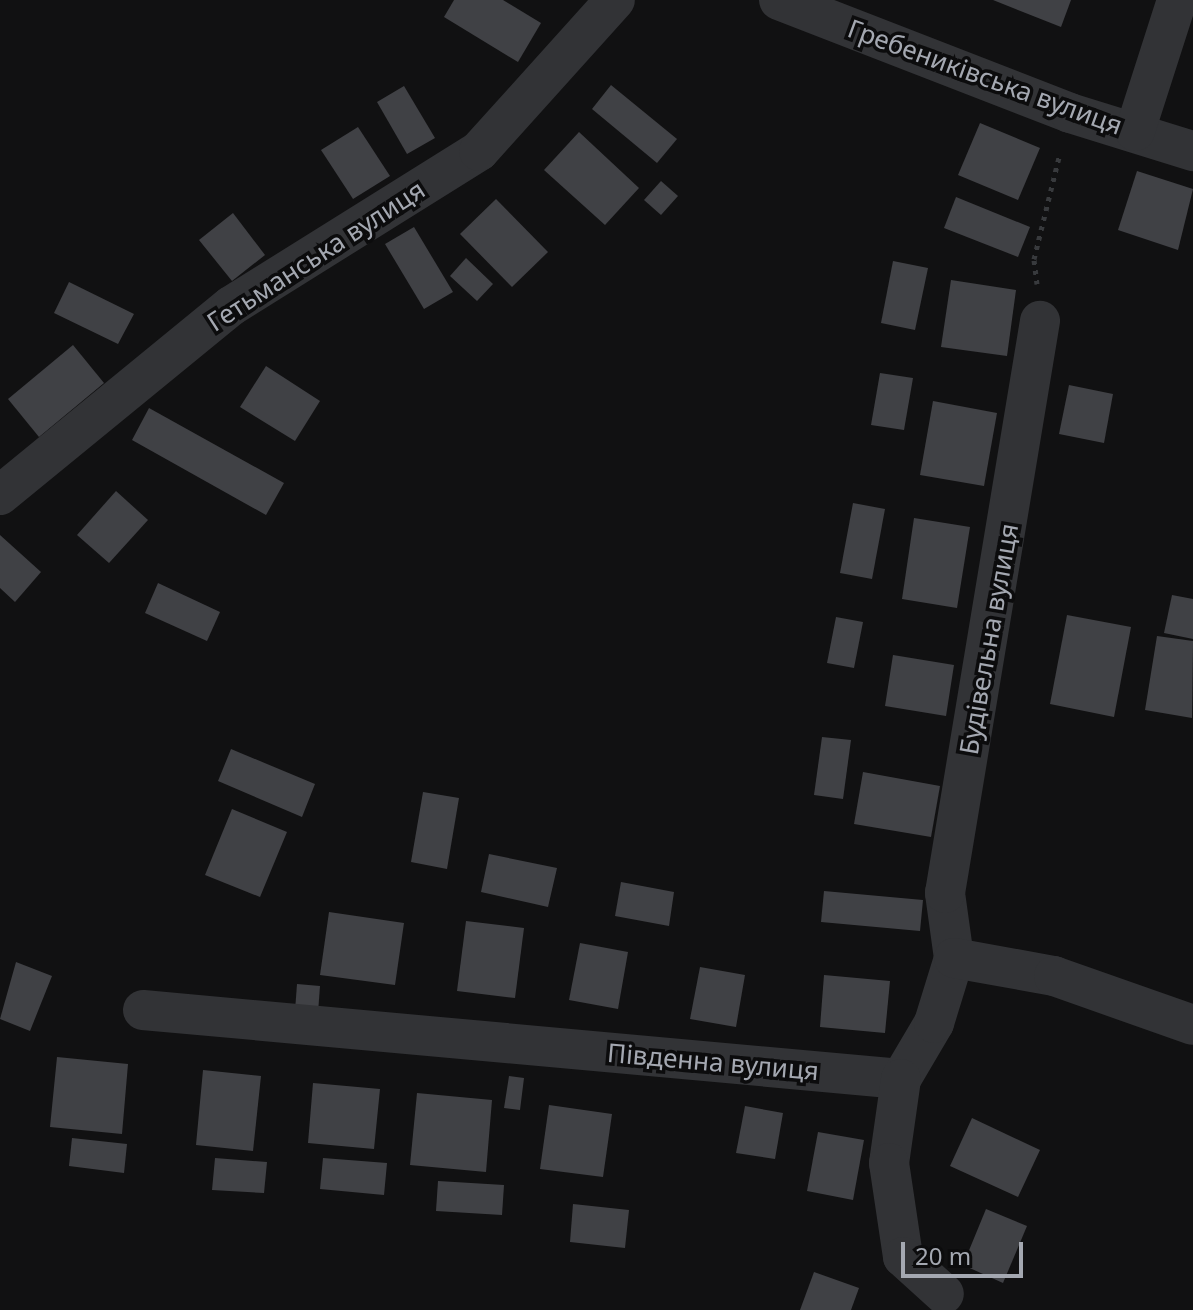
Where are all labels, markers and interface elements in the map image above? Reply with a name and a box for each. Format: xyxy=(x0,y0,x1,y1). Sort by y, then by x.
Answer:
street label: Гребениківська вулиця xyxy=(843,13,1127,141)
street label: Гетьманська вулиця xyxy=(201,174,431,338)
street label: Будівельна вулиця xyxy=(953,521,1025,757)
street label: Південна вулиця xyxy=(606,1037,820,1087)
scale bar xyxy=(905,1226,1027,1276)
text: 20 m xyxy=(915,1239,971,1272)

